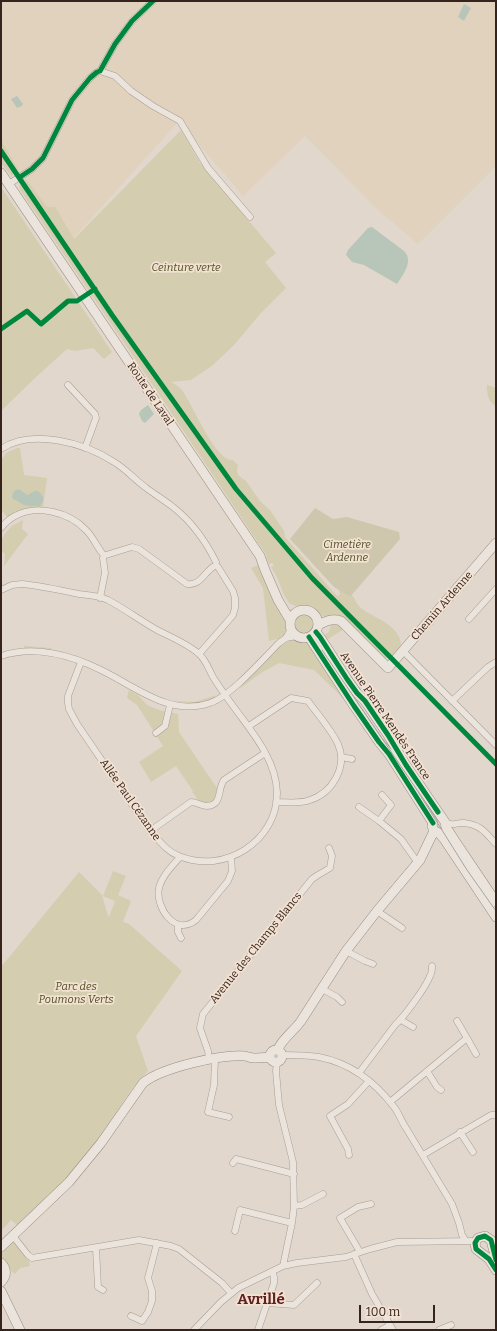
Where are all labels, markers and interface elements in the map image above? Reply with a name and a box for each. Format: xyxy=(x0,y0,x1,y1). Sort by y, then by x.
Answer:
park label: Ceinture verte xyxy=(152,261,220,275)
street label: Route de Laval xyxy=(124,360,176,428)
park label: Cimetière Ardenne xyxy=(323,538,371,564)
street label: Chemin Ardenne xyxy=(408,569,476,643)
street label: Avenue Pierre Mendès France xyxy=(337,649,433,783)
street label: Allée Paul Cézanne xyxy=(97,757,163,843)
street label: Avenue des Champs Blancs xyxy=(207,890,305,1006)
park label: Parc des Poumons Verts xyxy=(39,980,113,1006)
district label: Avrillé xyxy=(237,1291,285,1309)
scale bar xyxy=(361,1297,437,1323)
text: 100 m xyxy=(366,1305,400,1319)

